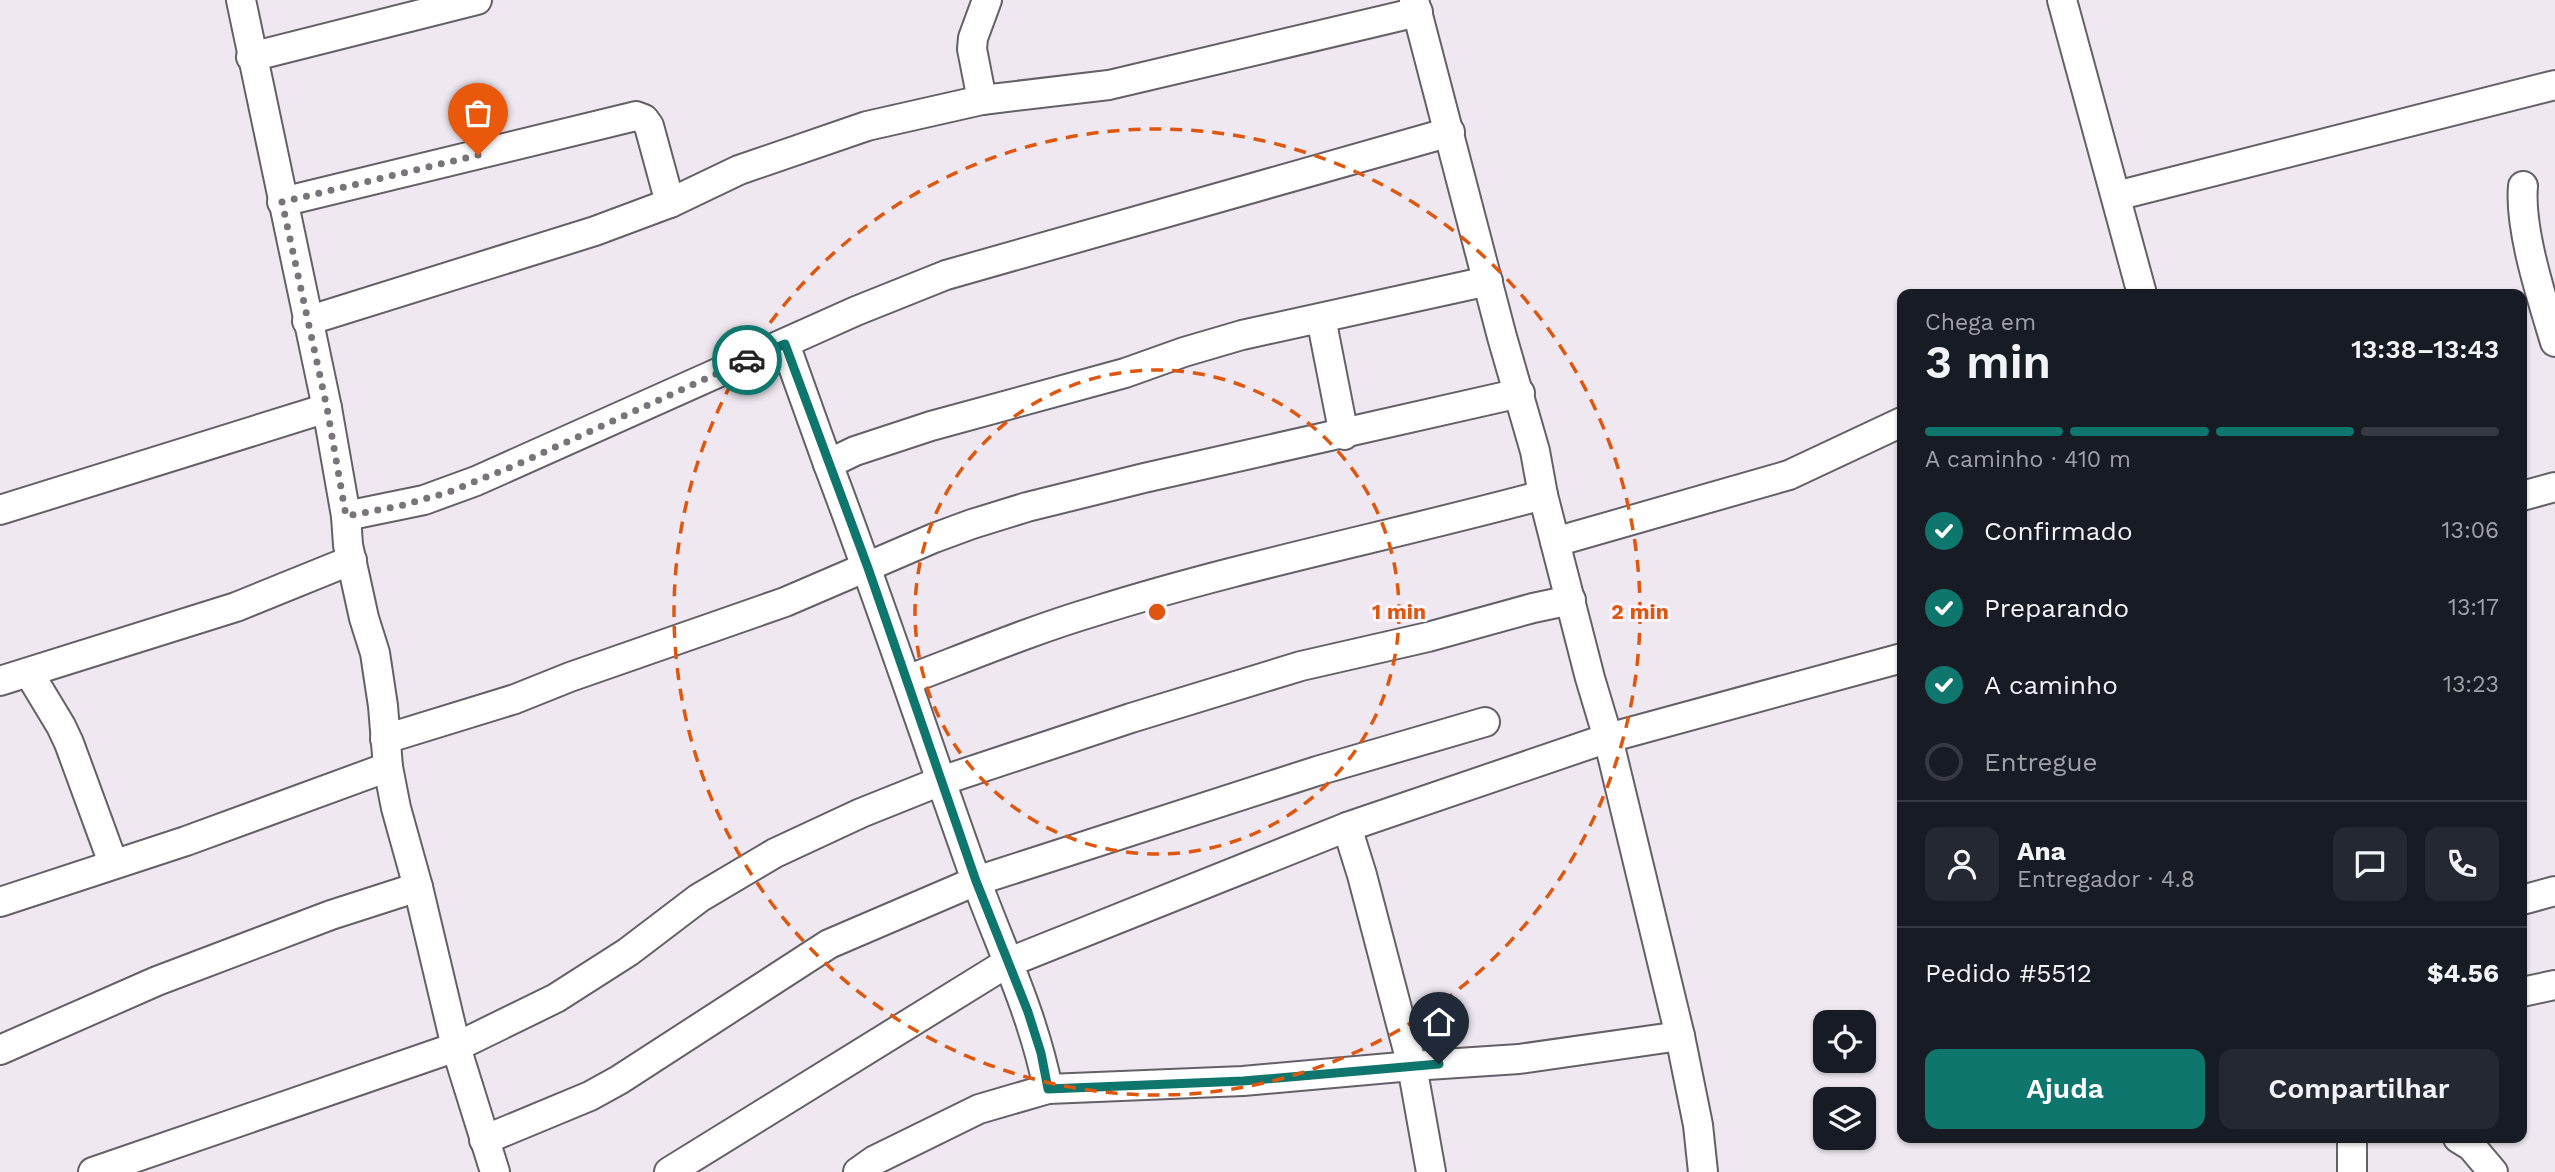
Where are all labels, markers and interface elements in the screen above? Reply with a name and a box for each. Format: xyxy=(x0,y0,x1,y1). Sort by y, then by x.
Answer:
pin xyxy=(448,83,508,155)
icon: bag xyxy=(459,94,497,132)
text: Chega em xyxy=(1925,309,2036,336)
courier xyxy=(712,325,782,395)
text: 13:38–13:43 xyxy=(2351,334,2499,364)
text: 3 min xyxy=(1925,335,2051,389)
icon: car xyxy=(728,341,766,379)
text: A caminho · 410 m xyxy=(1925,446,2131,473)
icon: check xyxy=(1925,512,1963,550)
text: Confirmado xyxy=(1984,516,2133,546)
text: 13:06 xyxy=(2442,517,2499,544)
icon: check xyxy=(1925,589,1963,627)
text: Preparando xyxy=(1984,593,2129,623)
text: 13:17 xyxy=(2448,594,2499,621)
text: 1 min xyxy=(1372,599,1426,624)
text: 2 min xyxy=(1611,599,1669,624)
centre of rings xyxy=(1145,600,1169,624)
icon: check xyxy=(1925,666,1963,704)
text: A caminho xyxy=(1984,670,2118,700)
text: 13:23 xyxy=(2443,671,2499,698)
text: Entregue xyxy=(1984,747,2097,777)
button: person xyxy=(1925,827,1999,901)
button: chat xyxy=(2333,827,2407,901)
button: phone xyxy=(2425,827,2499,901)
text: Ana xyxy=(2017,836,2066,866)
text: Entregador · 4.8 xyxy=(2017,866,2195,893)
text: Pedido #5512 xyxy=(1925,958,2092,988)
text: $4.56 xyxy=(2427,958,2499,988)
pin xyxy=(1409,992,1469,1064)
icon: home xyxy=(1420,1003,1458,1041)
map controls xyxy=(1813,1010,1876,1150)
button: locate xyxy=(1813,1010,1876,1073)
button: Ajuda xyxy=(1925,1049,2205,1129)
button: Compartilhar xyxy=(2219,1049,2499,1129)
button: layers xyxy=(1813,1087,1876,1150)

